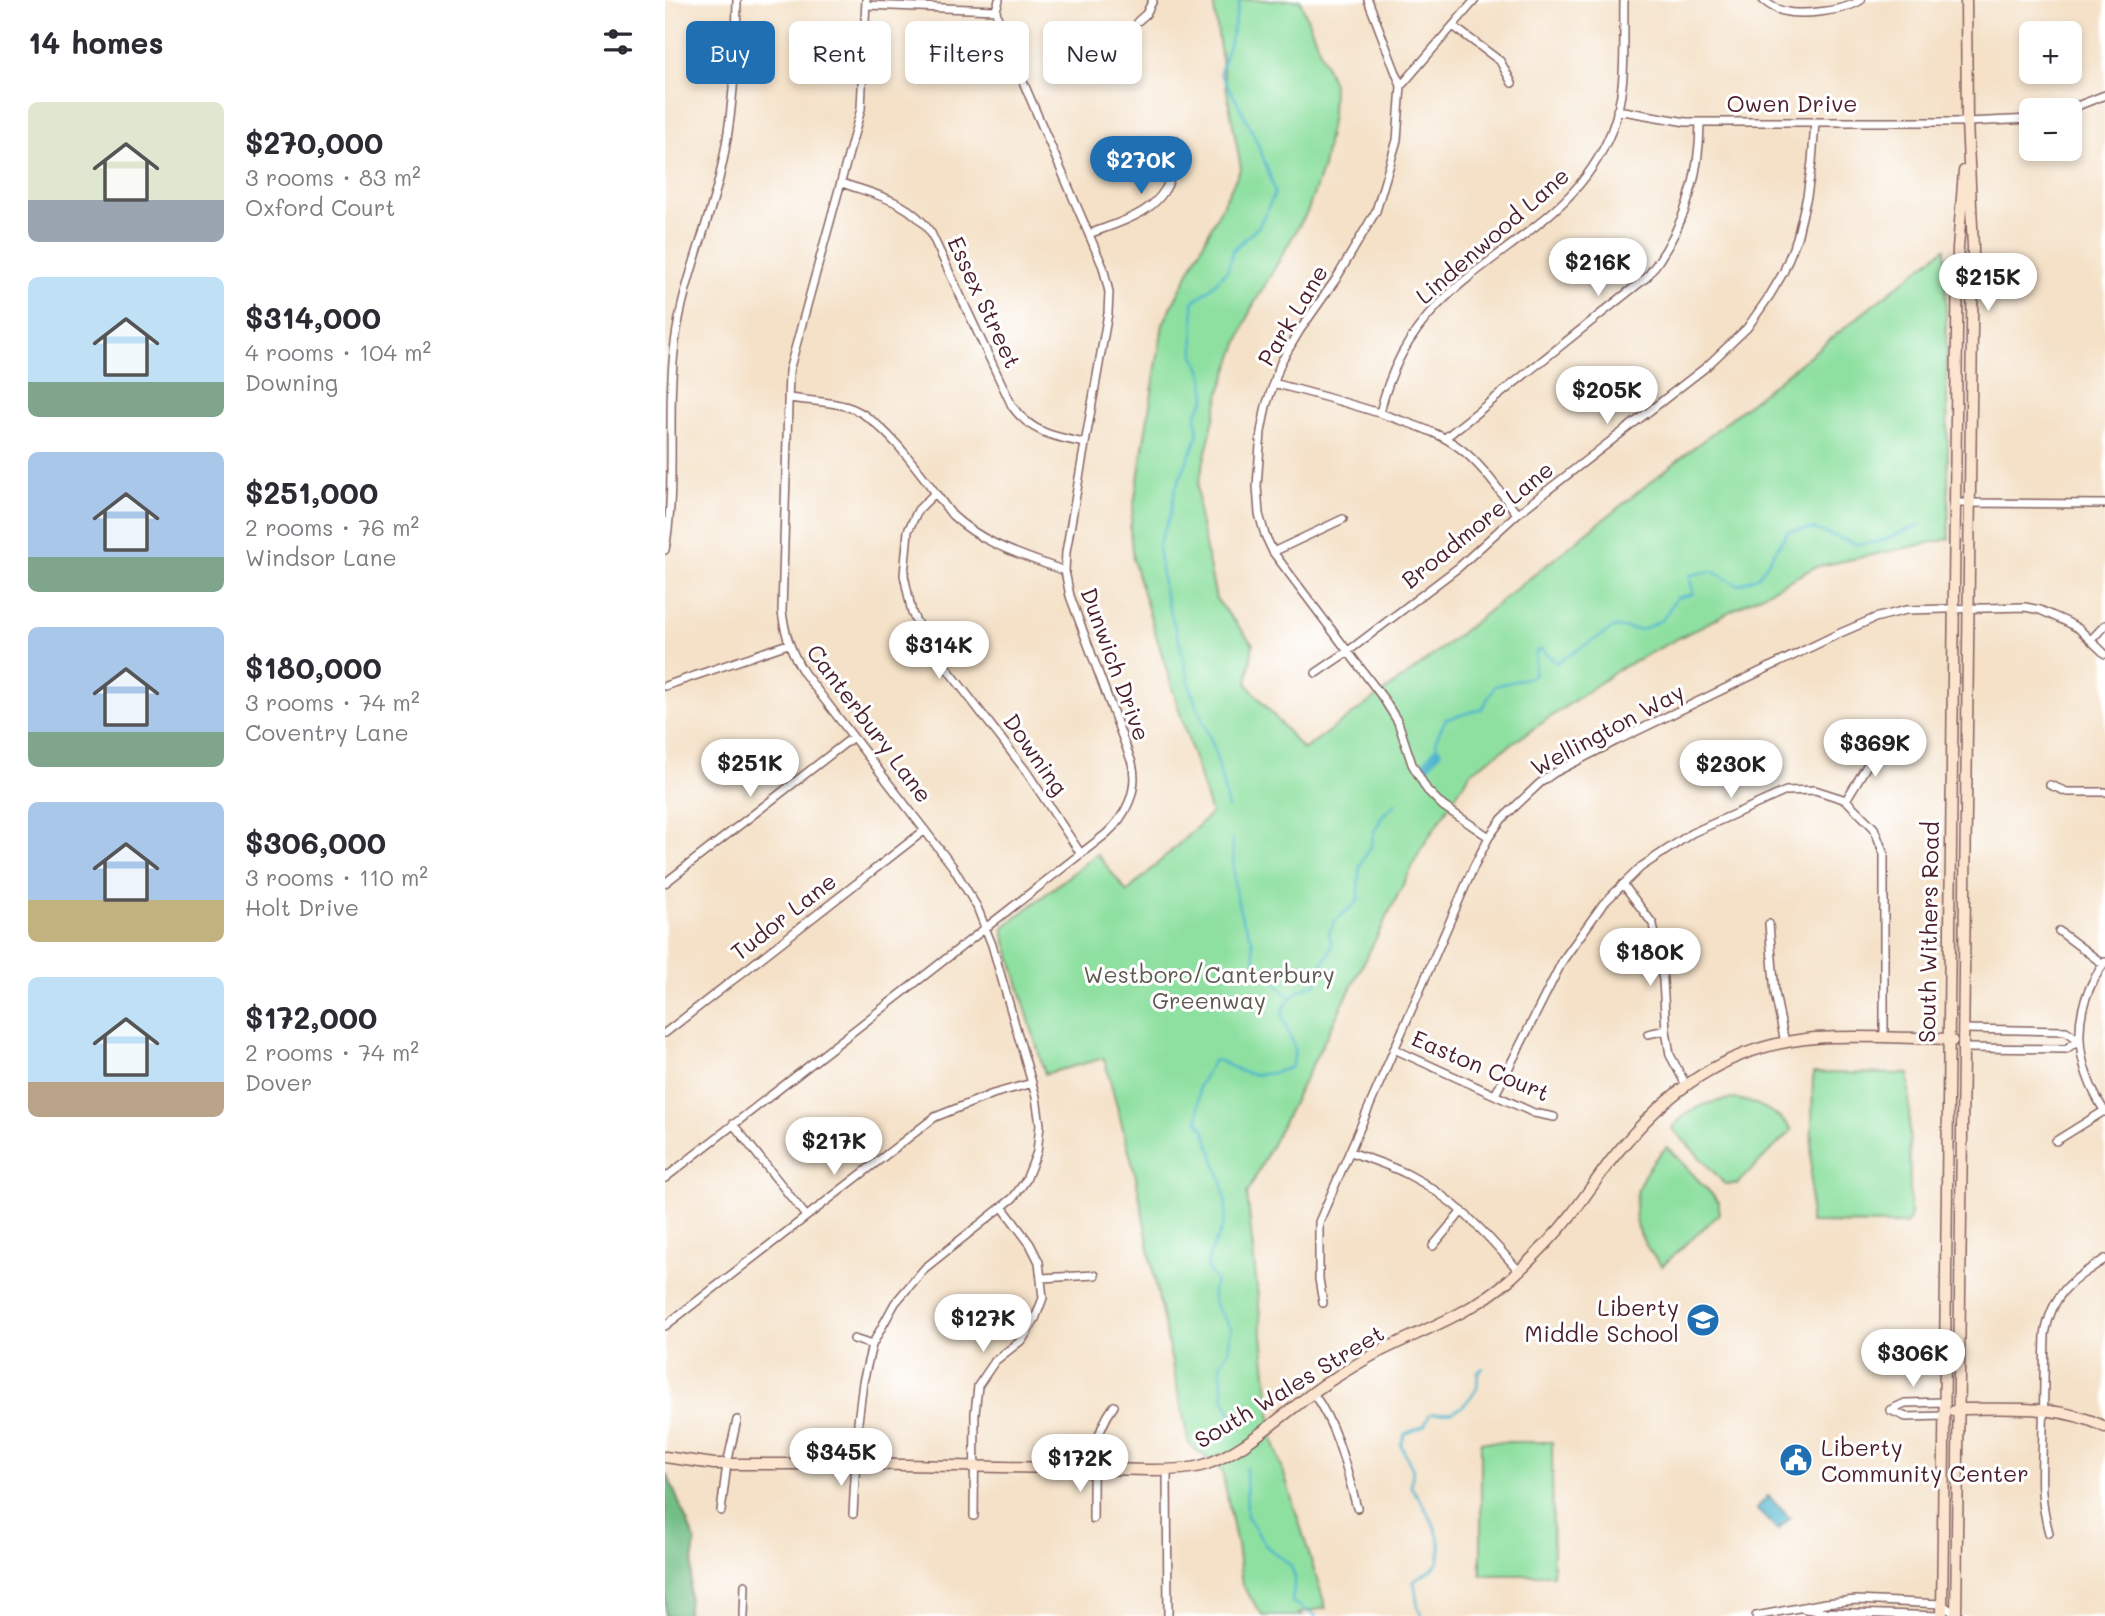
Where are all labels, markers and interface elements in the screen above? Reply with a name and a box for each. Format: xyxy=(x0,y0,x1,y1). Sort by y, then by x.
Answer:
chip: Buy xyxy=(686,21,775,84)
chip: Rent xyxy=(789,21,891,84)
chip: Filters xyxy=(905,21,1029,84)
chip: New xyxy=(1043,21,1142,84)
map controls xyxy=(2019,21,2082,161)
button: + xyxy=(2019,21,2082,84)
text: 14 homes xyxy=(28,22,164,62)
icon: filters xyxy=(599,23,637,61)
street label: Owen Drive xyxy=(1726,88,1858,118)
button: − xyxy=(2019,98,2082,161)
text: $270,000 xyxy=(245,122,383,162)
icon: home xyxy=(84,130,168,214)
pin: $270K xyxy=(1092,136,1190,196)
text: $270K xyxy=(1106,144,1176,174)
street label: Lindenwood Lane xyxy=(1409,160,1575,310)
text: 3 rooms · 83 m² xyxy=(245,162,421,192)
text: Oxford Court xyxy=(245,192,395,222)
street label: Essex Street xyxy=(941,231,1029,373)
pin: $216K xyxy=(1549,238,1647,298)
text: $216K xyxy=(1565,246,1631,276)
pin: $215K xyxy=(1939,254,2037,313)
street label: Park Lane xyxy=(1250,259,1334,371)
text: $215K xyxy=(1955,261,2021,291)
text: $314,000 xyxy=(245,297,381,337)
icon: home xyxy=(84,305,168,389)
text: 4 rooms · 104 m² xyxy=(245,337,431,367)
pin: $205K xyxy=(1558,366,1656,426)
text: Downing xyxy=(245,367,338,397)
text: $205K xyxy=(1572,374,1642,404)
street label: Broadmore Lane xyxy=(1395,454,1559,594)
text: $251,000 xyxy=(245,472,378,512)
icon: home xyxy=(84,480,168,564)
text: 2 rooms · 76 m² xyxy=(245,512,419,542)
text: Windsor Lane xyxy=(245,542,397,572)
street label: Dunwich Drive xyxy=(1074,583,1158,745)
pin: $314K xyxy=(890,622,988,681)
text: $314K xyxy=(905,629,973,659)
street label: Canterbury Lane xyxy=(801,638,939,808)
text: $180,000 xyxy=(245,647,382,687)
icon: home xyxy=(84,655,168,739)
street label: Wellington Way xyxy=(1525,676,1689,782)
text: 3 rooms · 74 m² xyxy=(245,687,420,717)
street label: Downing xyxy=(997,707,1075,801)
text: Coventry Lane xyxy=(245,717,409,747)
pin: $369K xyxy=(1826,720,1924,779)
text: $369K xyxy=(1840,727,1910,757)
pin: $251K xyxy=(701,740,799,799)
pin: $230K xyxy=(1682,740,1780,800)
text: $251K xyxy=(717,747,783,777)
text: $230K xyxy=(1696,748,1766,778)
street label: South Withers Road xyxy=(1911,821,1945,1043)
text: $306,000 xyxy=(245,822,386,862)
icon: home xyxy=(84,830,168,914)
text: 3 rooms · 110 m² xyxy=(245,862,428,892)
street label: Tudor Lane xyxy=(724,865,842,967)
text: Holt Drive xyxy=(245,892,359,922)
pin: $180K xyxy=(1601,928,1699,988)
text: $180K xyxy=(1616,936,1684,966)
park label: Westboro/Canterbury Greenway xyxy=(1083,959,1335,1015)
text: $172,000 xyxy=(245,997,377,1037)
icon: home xyxy=(84,1005,168,1089)
street label: Easton Court xyxy=(1408,1023,1554,1107)
text: 2 rooms · 74 m² xyxy=(245,1037,419,1067)
text: Dover xyxy=(245,1067,312,1097)
pin: $217K xyxy=(785,1118,883,1177)
text: $217K xyxy=(801,1125,867,1155)
place label: Liberty Middle School xyxy=(1525,1292,1679,1348)
pin: $127K xyxy=(934,1294,1032,1354)
school or university icon: Liberty Middle School xyxy=(1684,1301,1722,1339)
text: $127K xyxy=(950,1302,1016,1332)
street label: South Wales Street xyxy=(1189,1318,1389,1454)
pin: $306K xyxy=(1864,1330,1962,1389)
text: $306K xyxy=(1877,1337,1949,1367)
pin: $345K xyxy=(792,1428,890,1488)
place label: Liberty Community Center xyxy=(1821,1432,2029,1488)
pin: $172K xyxy=(1031,1434,1129,1494)
text: $345K xyxy=(805,1436,877,1466)
public building icon: Liberty Community Center xyxy=(1777,1441,1815,1479)
text: $172K xyxy=(1047,1442,1113,1472)

